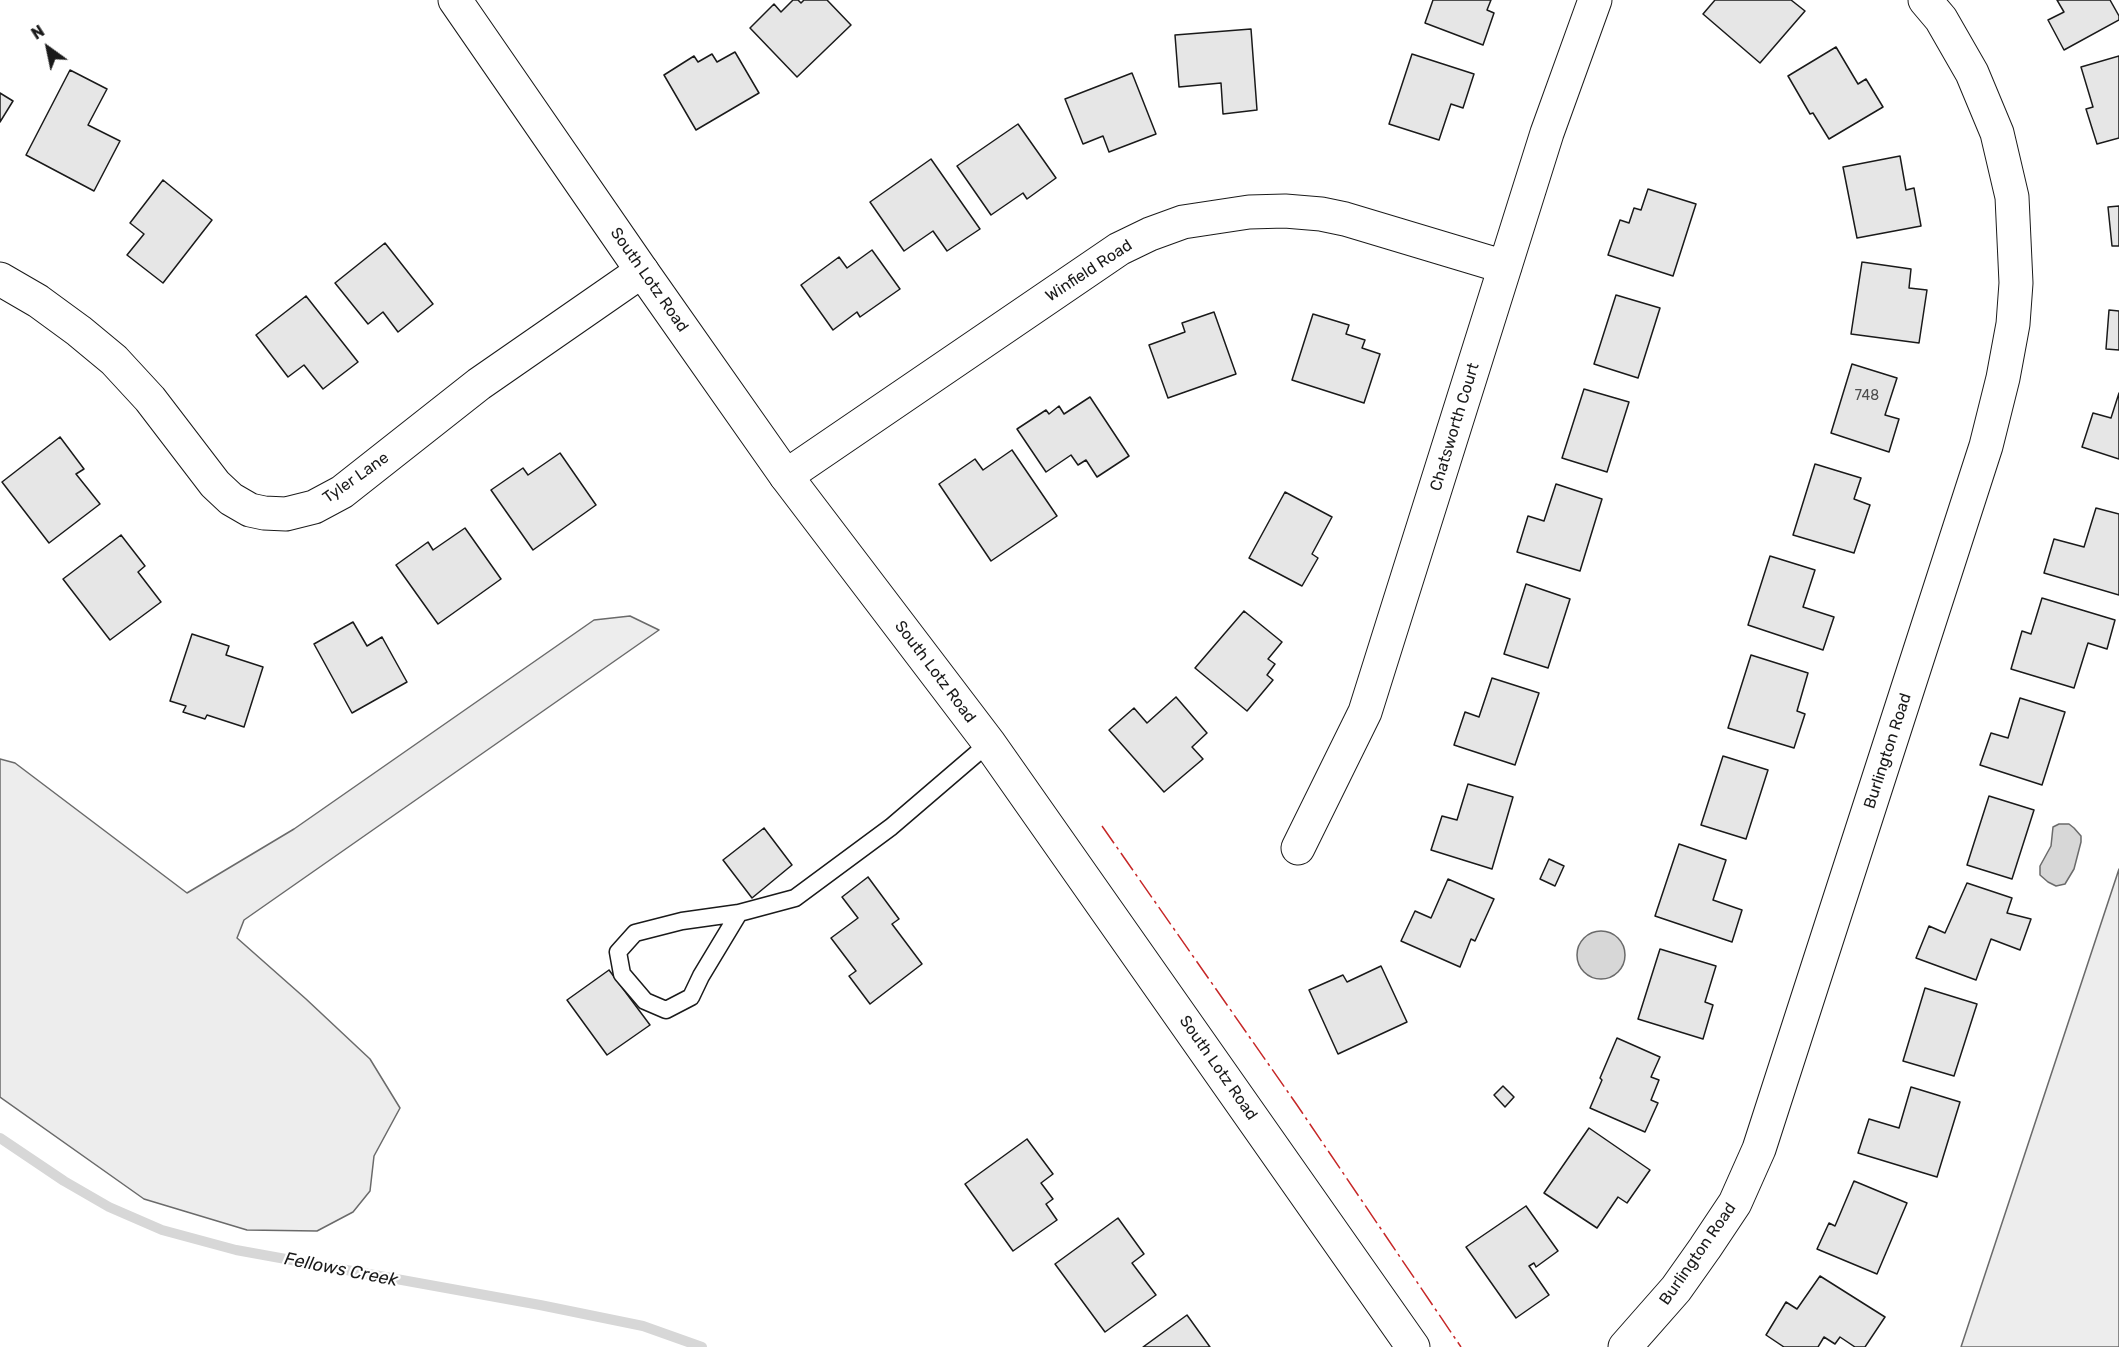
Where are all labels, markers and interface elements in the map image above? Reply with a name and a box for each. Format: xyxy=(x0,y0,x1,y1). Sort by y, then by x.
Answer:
north arrow xyxy=(18,18,78,78)
text: N xyxy=(28,21,48,44)
street label: South Lotz Road xyxy=(606,224,692,336)
street label: Winfield Road xyxy=(1042,236,1136,306)
street label: Chatsworth Court xyxy=(1426,361,1484,493)
house number: 748 xyxy=(1855,388,1879,404)
street label: Tyler Lane xyxy=(319,448,393,508)
street label: South Lotz Road xyxy=(890,617,980,727)
street label: Burlington Road xyxy=(1860,691,1916,811)
street label: South Lotz Road xyxy=(1175,1012,1261,1124)
street label: Burlington Road xyxy=(1656,1199,1740,1309)
water label: Fellows Creek xyxy=(282,1248,400,1292)

